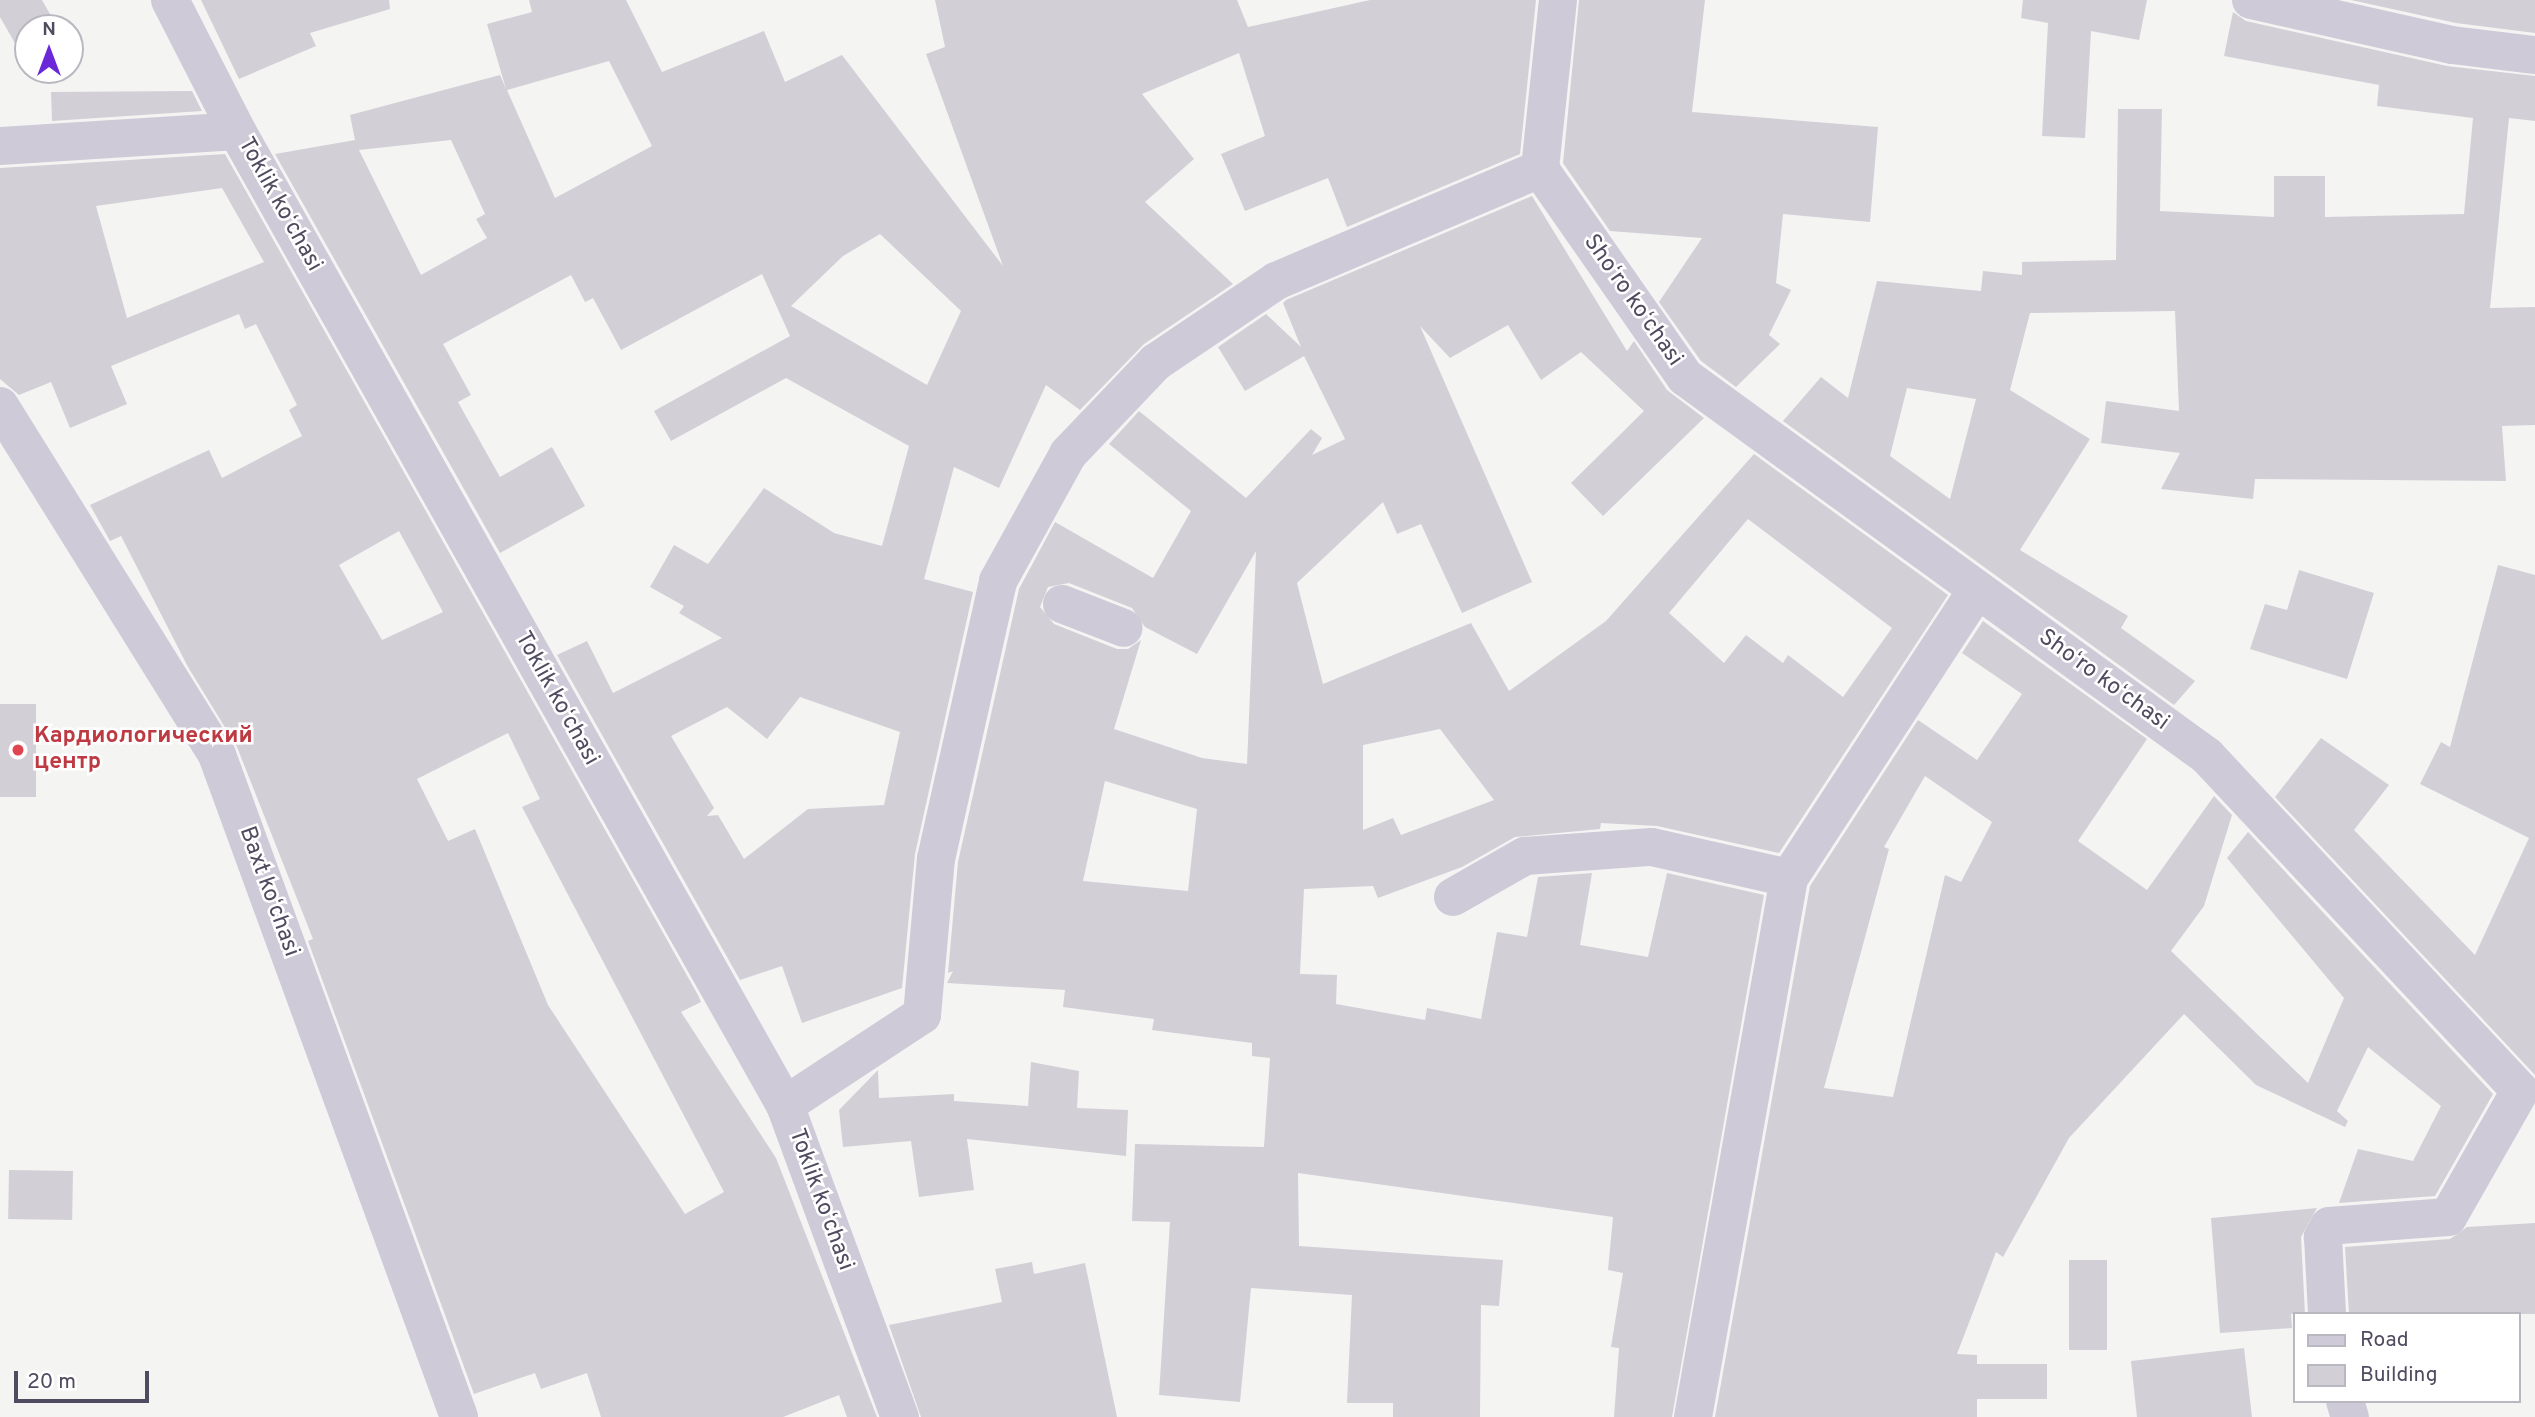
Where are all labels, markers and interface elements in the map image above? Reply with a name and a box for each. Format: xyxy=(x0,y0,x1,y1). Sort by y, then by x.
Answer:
north arrow xyxy=(14,14,84,84)
text: N xyxy=(42,18,56,42)
street label: Toklik koʻchasi xyxy=(231,133,327,277)
street label: Shoʻro koʻchasi xyxy=(1576,230,1688,372)
street label: Shoʻro koʻchasi xyxy=(2032,624,2174,738)
street label: Toklik koʻchasi xyxy=(508,627,604,771)
place label: Кардиологический центр xyxy=(34,723,253,777)
marker: Кардиологический центр xyxy=(8,740,28,760)
street label: Baxt koʻchasi xyxy=(232,823,304,961)
street label: Toklik koʻchasi xyxy=(782,1125,858,1275)
legend xyxy=(2294,1312,2521,1403)
text: Road xyxy=(2360,1327,2409,1354)
scale bar xyxy=(18,1358,152,1402)
text: Building xyxy=(2360,1362,2438,1389)
text: 20 m xyxy=(27,1369,76,1396)

